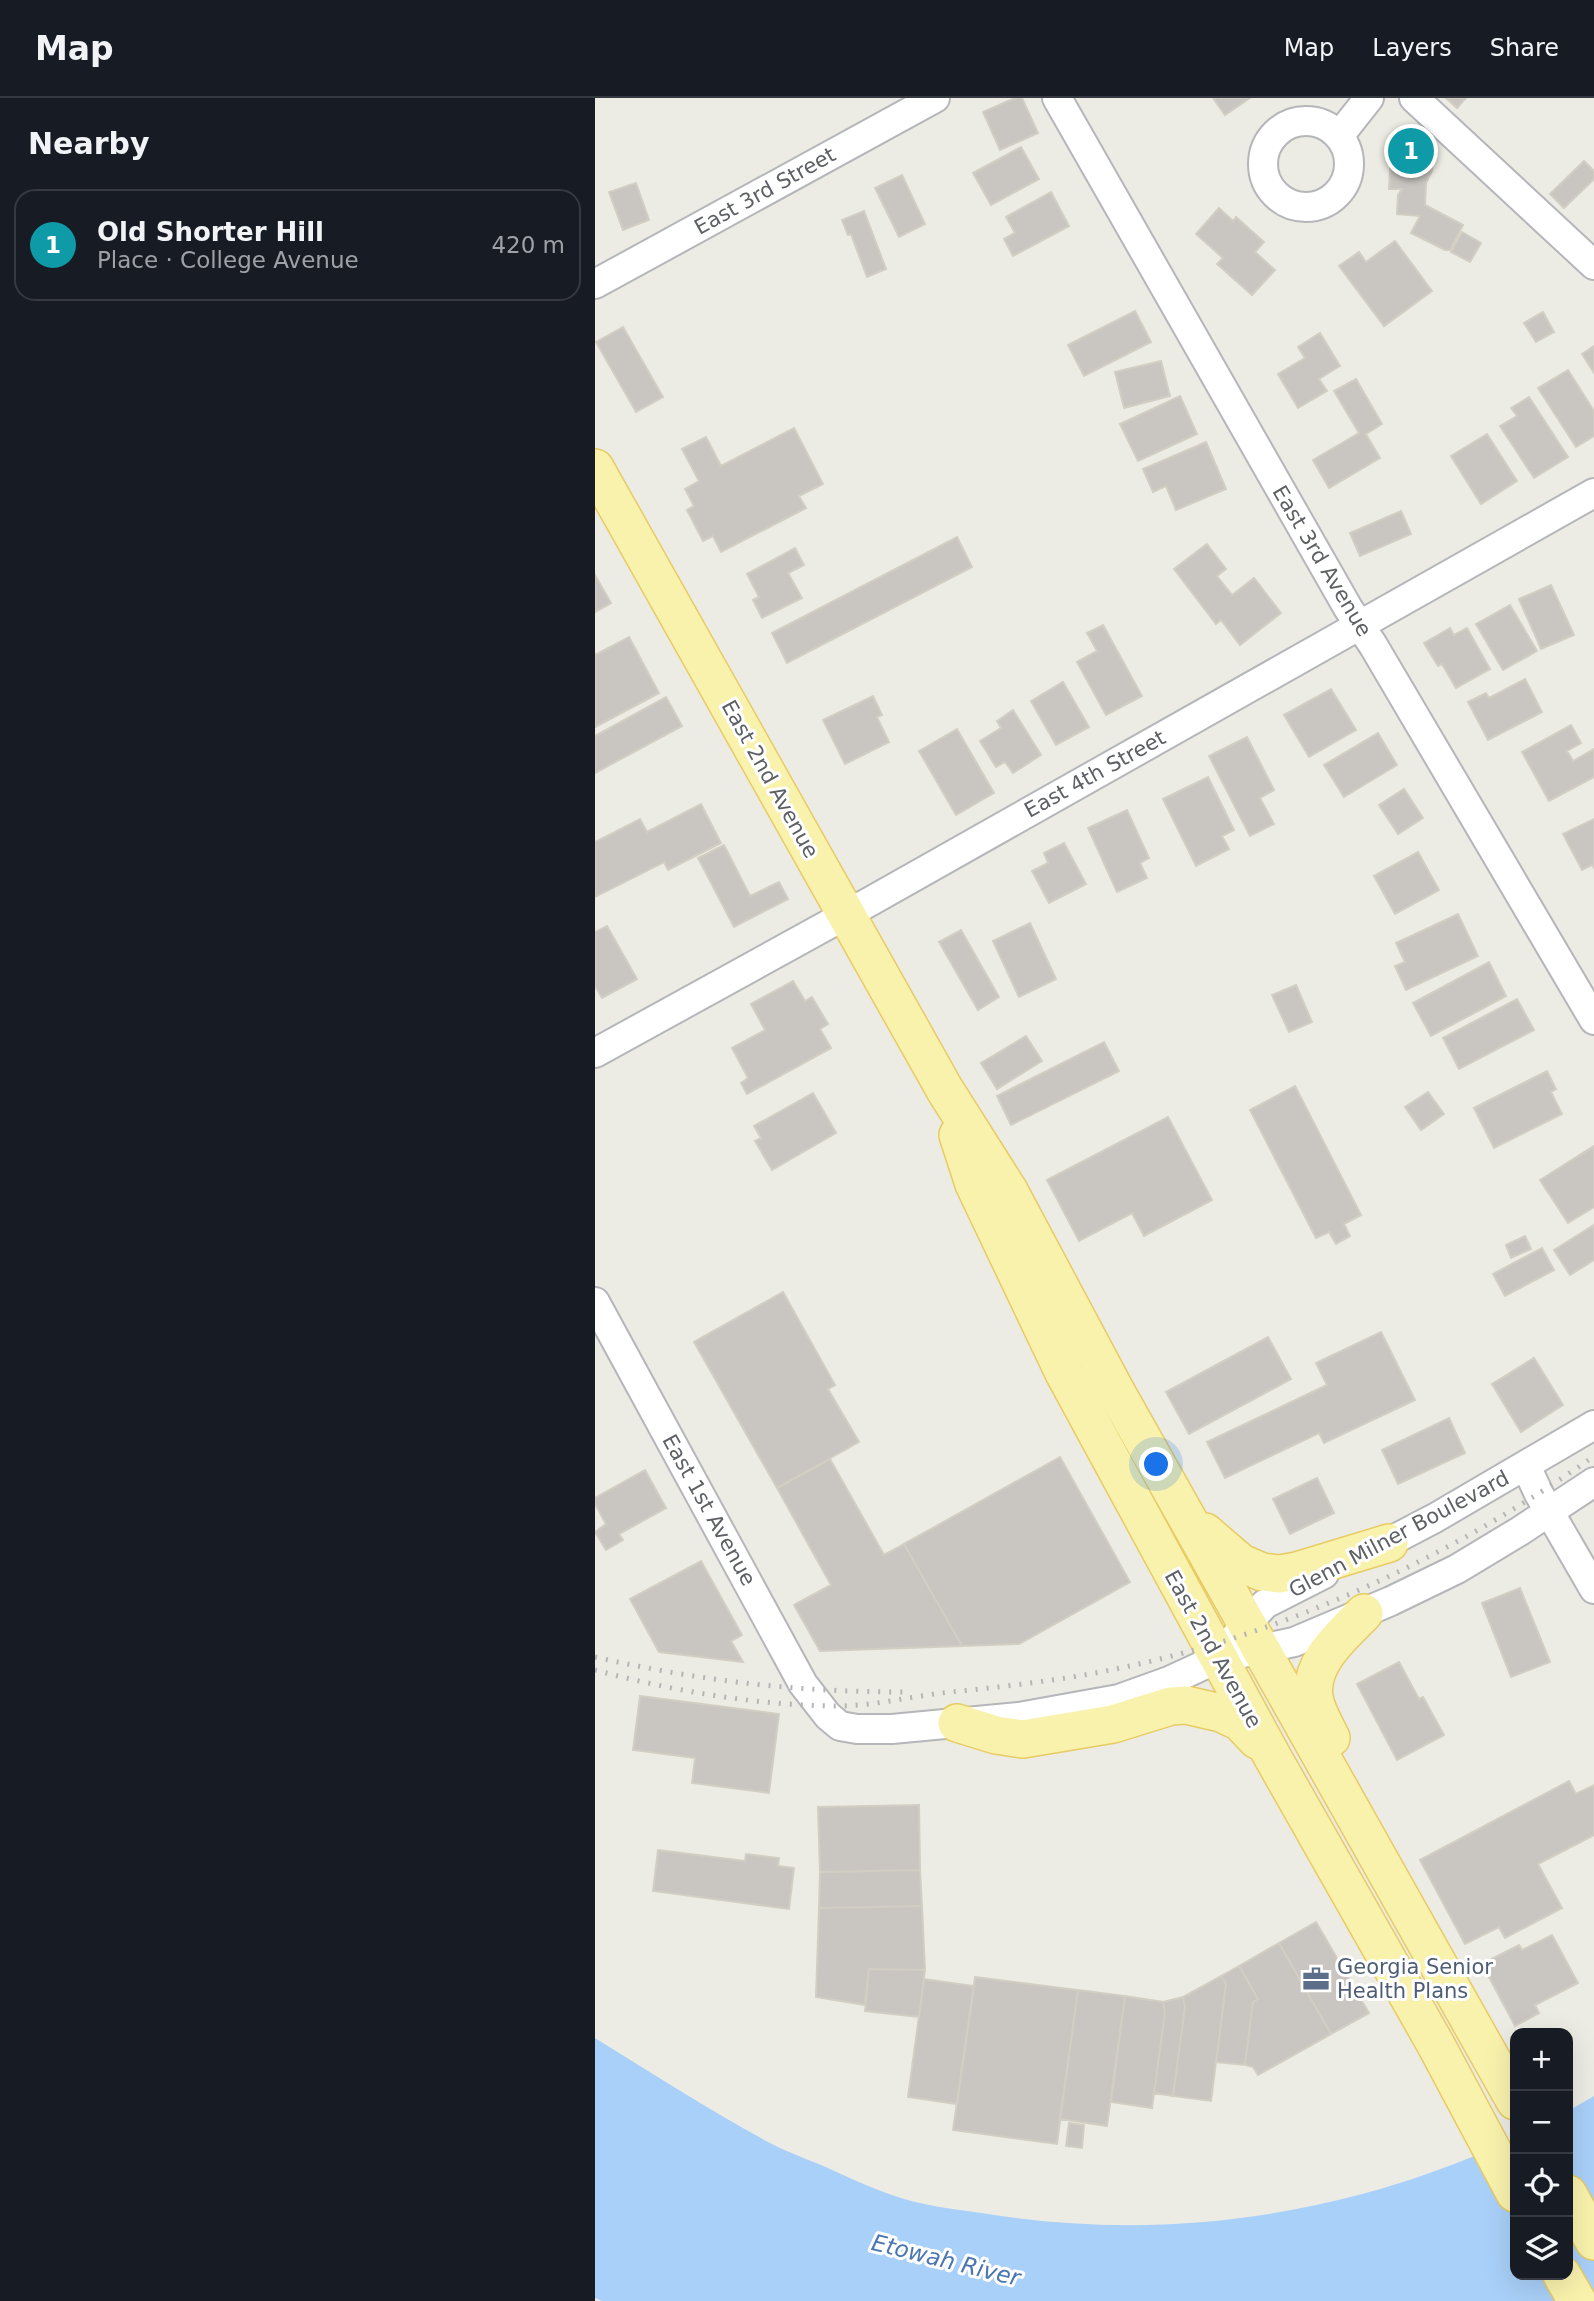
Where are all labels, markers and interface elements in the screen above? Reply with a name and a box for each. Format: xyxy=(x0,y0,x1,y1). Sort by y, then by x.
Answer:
text: Map xyxy=(35,29,114,68)
text: Map xyxy=(1284,34,1334,62)
text: Layers xyxy=(1372,34,1452,62)
text: Share xyxy=(1490,34,1559,62)
pin: 1 xyxy=(1388,125,1434,177)
text: Nearby xyxy=(28,126,150,161)
street label: East 3rd Street xyxy=(690,142,840,240)
text: Old Shorter Hill xyxy=(97,217,324,247)
text: 1 xyxy=(45,232,61,258)
text: 420 m xyxy=(491,232,565,258)
text: Place · College Avenue xyxy=(97,247,359,273)
street label: East 3rd Avenue xyxy=(1268,481,1376,641)
street label: East 2nd Avenue xyxy=(717,696,823,862)
street label: East 4th Street xyxy=(1020,725,1170,823)
street label: East 1st Avenue xyxy=(657,1430,761,1590)
your location xyxy=(1139,1447,1173,1481)
street label: Glenn Milner Boulevard xyxy=(1285,1466,1513,1602)
street label: East 2nd Avenue xyxy=(1160,1566,1266,1732)
place label: Georgia Senior Health Plans xyxy=(1337,1955,1493,2003)
office icon: Georgia Senior Health Plans xyxy=(1301,1964,1331,1994)
map controls xyxy=(1510,2028,1573,2280)
button: + xyxy=(1510,2028,1573,2091)
button: − xyxy=(1510,2091,1573,2154)
button: locate xyxy=(1510,2154,1573,2217)
button: layers xyxy=(1510,2217,1573,2280)
water label: Etowah River xyxy=(869,2229,1024,2291)

